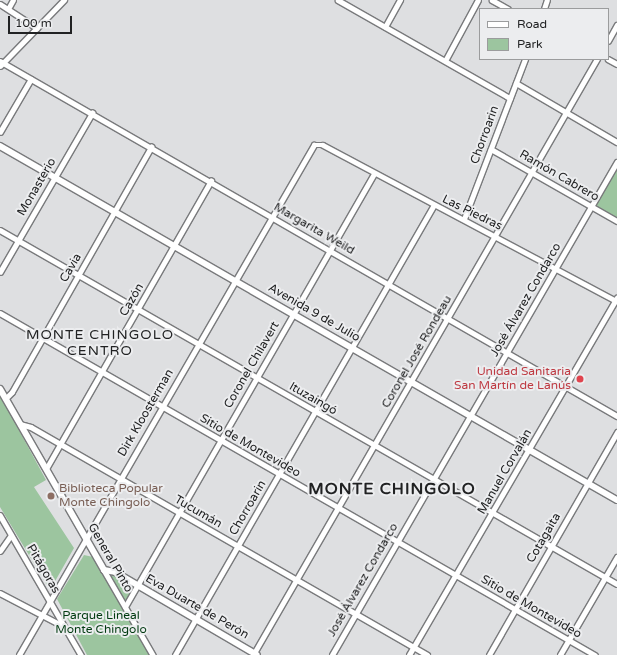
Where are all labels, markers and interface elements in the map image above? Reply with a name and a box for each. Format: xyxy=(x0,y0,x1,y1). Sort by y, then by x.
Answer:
scale bar xyxy=(10,8,74,34)
legend xyxy=(479,8,609,60)
text: 100 m xyxy=(15,16,52,30)
text: Road xyxy=(517,17,547,31)
text: Park xyxy=(517,37,543,51)
street label: Chorroarin xyxy=(468,104,502,166)
street label: Ramón Cabrero xyxy=(517,147,601,205)
street label: Monasterio xyxy=(15,155,59,219)
street label: Las Piedras xyxy=(440,192,504,234)
street label: Margarita Weild xyxy=(271,200,357,258)
street label: José Álvarez Condarco xyxy=(488,241,564,359)
street label: Cavia xyxy=(57,251,85,285)
street label: Cazón xyxy=(117,281,147,319)
street label: Avenida 9 de Julio xyxy=(266,281,362,345)
street label: Coronel José Rondeau xyxy=(379,293,455,411)
street label: Coronel Chilavert xyxy=(221,319,283,411)
district label: MONTE CHINGOLO CENTRO xyxy=(26,327,174,360)
place label: Unidad Sanitaria San Martín de Lanús xyxy=(454,365,571,393)
street label: Dirk Kloosterman xyxy=(115,367,177,459)
marker: Unidad Sanitaria San Martín de Lanús xyxy=(574,373,586,385)
street label: Ituzaingó xyxy=(286,379,340,419)
street label: Sitio de Montevideo xyxy=(197,411,303,481)
street label: Manuel Corvalán xyxy=(475,427,535,517)
street label: Chorroarin xyxy=(227,478,269,538)
district label: MONTE CHINGOLO xyxy=(308,479,476,499)
place label: Biblioteca Popular Monte Chingolo xyxy=(59,482,163,510)
marker: Biblioteca Popular Monte Chingolo xyxy=(46,491,56,501)
street label: Tucumán xyxy=(172,493,224,531)
street label: Cotagaita xyxy=(524,510,564,566)
street label: General Pinto xyxy=(84,521,136,595)
street label: José Álvarez Condarco xyxy=(325,521,401,639)
street label: Pitágoras xyxy=(23,542,63,596)
street label: Eva Duarte de Perón xyxy=(143,572,251,642)
street label: Sitio de Montevideo xyxy=(478,572,584,642)
park label: Parque Lineal Monte Chingolo xyxy=(55,609,147,637)

